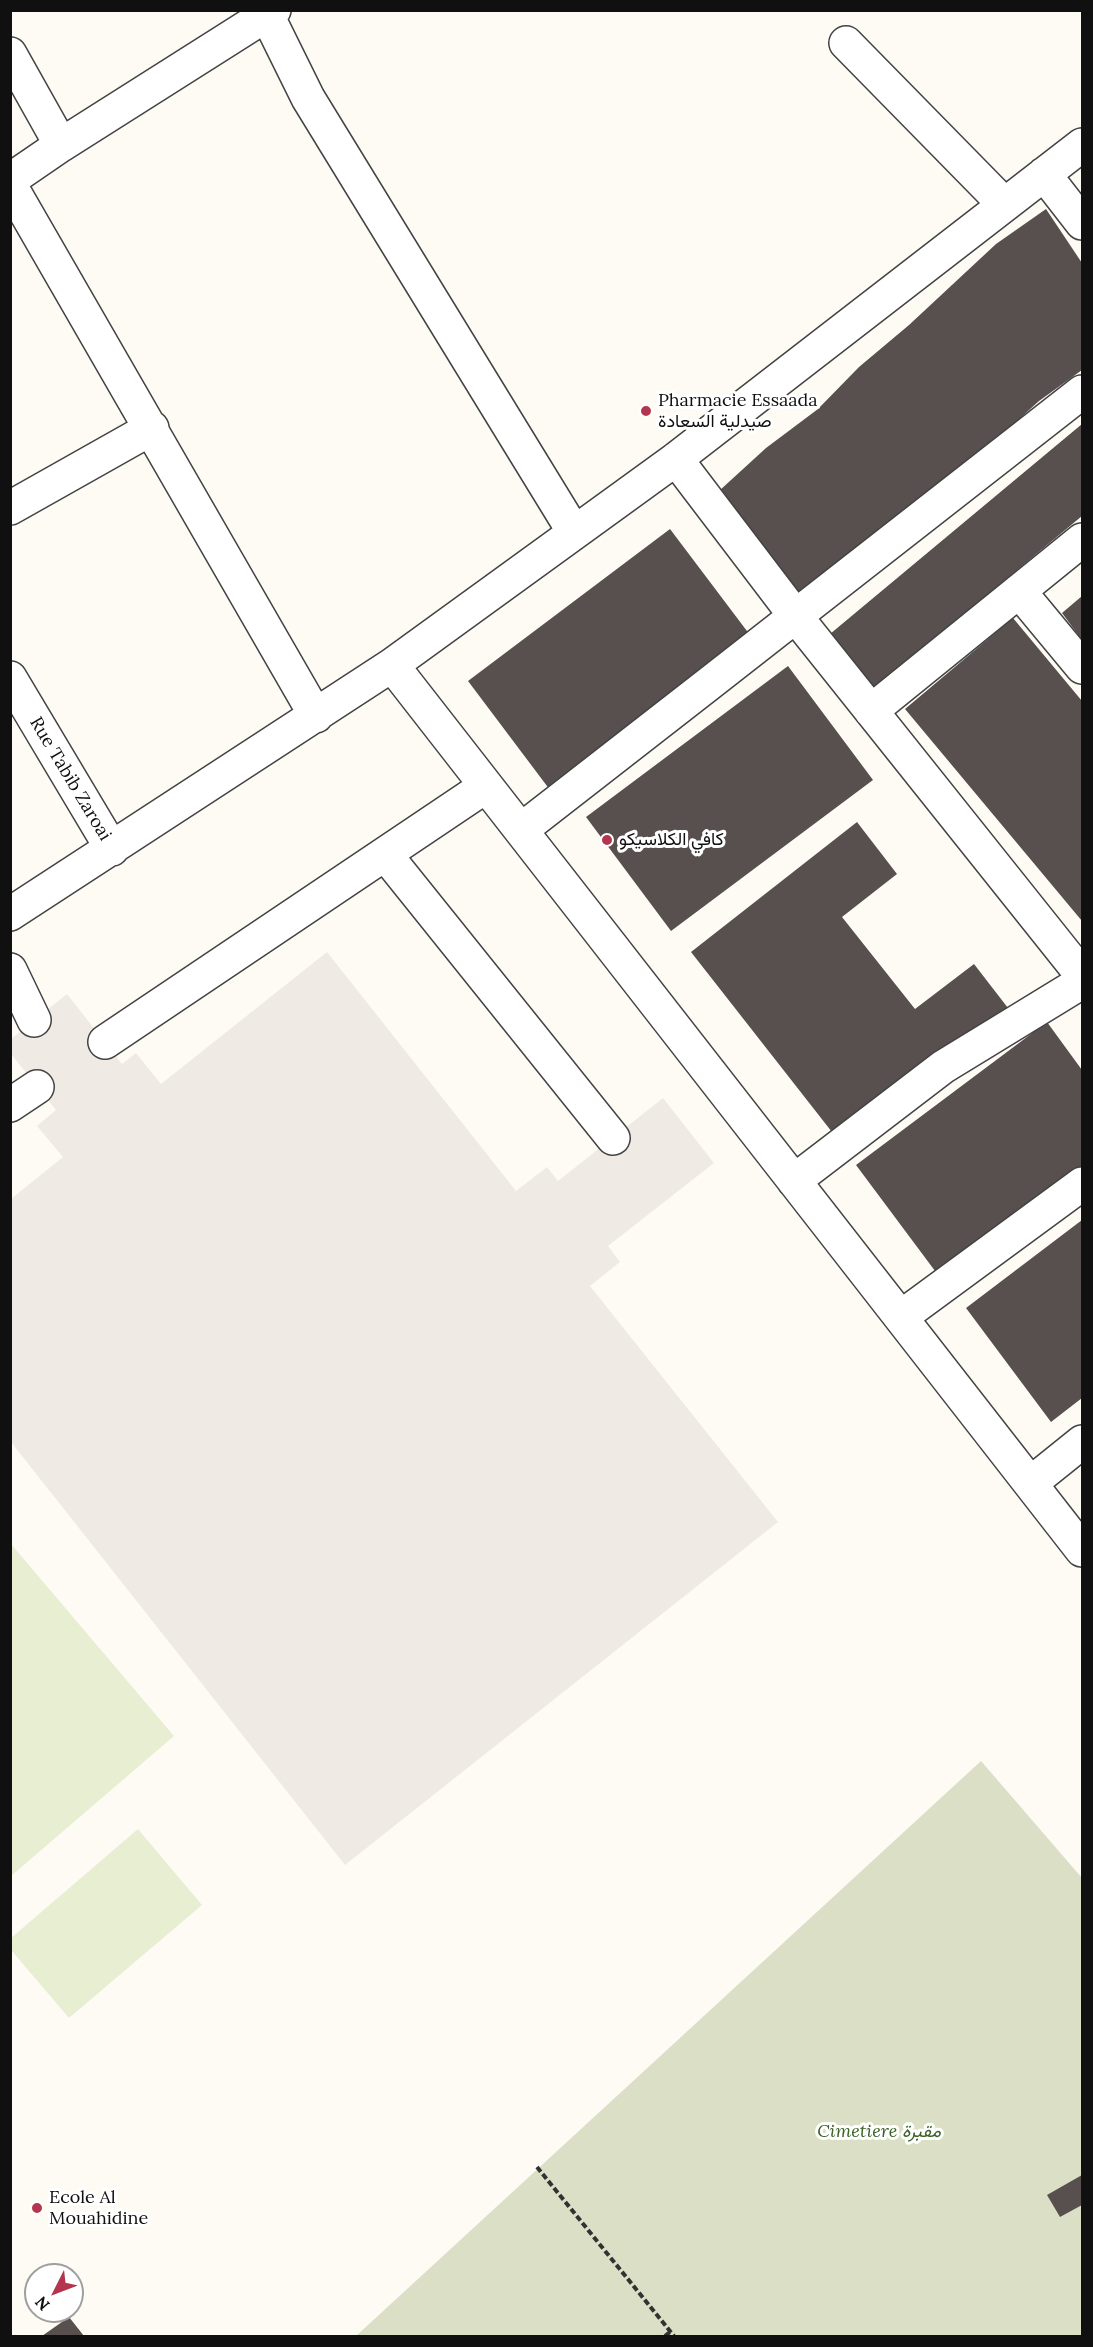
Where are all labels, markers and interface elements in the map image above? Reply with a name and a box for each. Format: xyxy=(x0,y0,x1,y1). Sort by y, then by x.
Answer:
place label: Pharmacie Essaada صيدلية السعادة xyxy=(658,390,818,432)
marker: Pharmacie Essaada صيدلية السعادة xyxy=(639,404,653,418)
street label: Rue Tabib Zaroai xyxy=(25,713,115,845)
place label: كافي الكلاسيكو xyxy=(619,829,724,851)
marker: كافي الكلاسيكو xyxy=(600,833,614,847)
park label: Cimetiere مقبرة xyxy=(817,2121,941,2143)
place label: Ecole Al Mouahidine xyxy=(49,2187,148,2230)
marker: Ecole Al Mouahidine xyxy=(30,2201,44,2215)
north arrow xyxy=(24,2263,84,2323)
text: N xyxy=(31,2292,54,2315)

